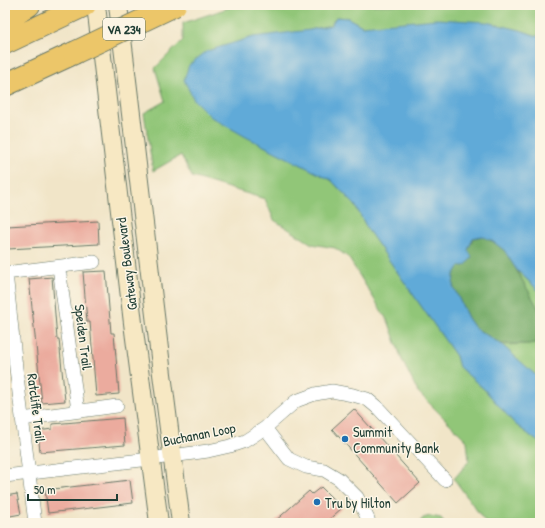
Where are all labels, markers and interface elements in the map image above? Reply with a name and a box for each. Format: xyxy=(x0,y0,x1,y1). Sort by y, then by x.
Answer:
road number: VA 234 xyxy=(103,18,145,40)
street label: Gateway Boulevard xyxy=(111,216,142,311)
street label: Speiden Trail xyxy=(70,303,97,371)
street label: Ratcliffe Trail xyxy=(23,372,51,444)
street label: Buchanan Loop xyxy=(161,418,237,451)
place label: Summit Community Bank xyxy=(353,422,439,458)
marker: Summit Community Bank xyxy=(340,434,350,444)
scale bar xyxy=(28,476,117,502)
text: 50 m xyxy=(34,481,55,498)
place label: Tru by Hilton xyxy=(325,493,391,513)
marker: Tru by Hilton xyxy=(312,497,322,507)

